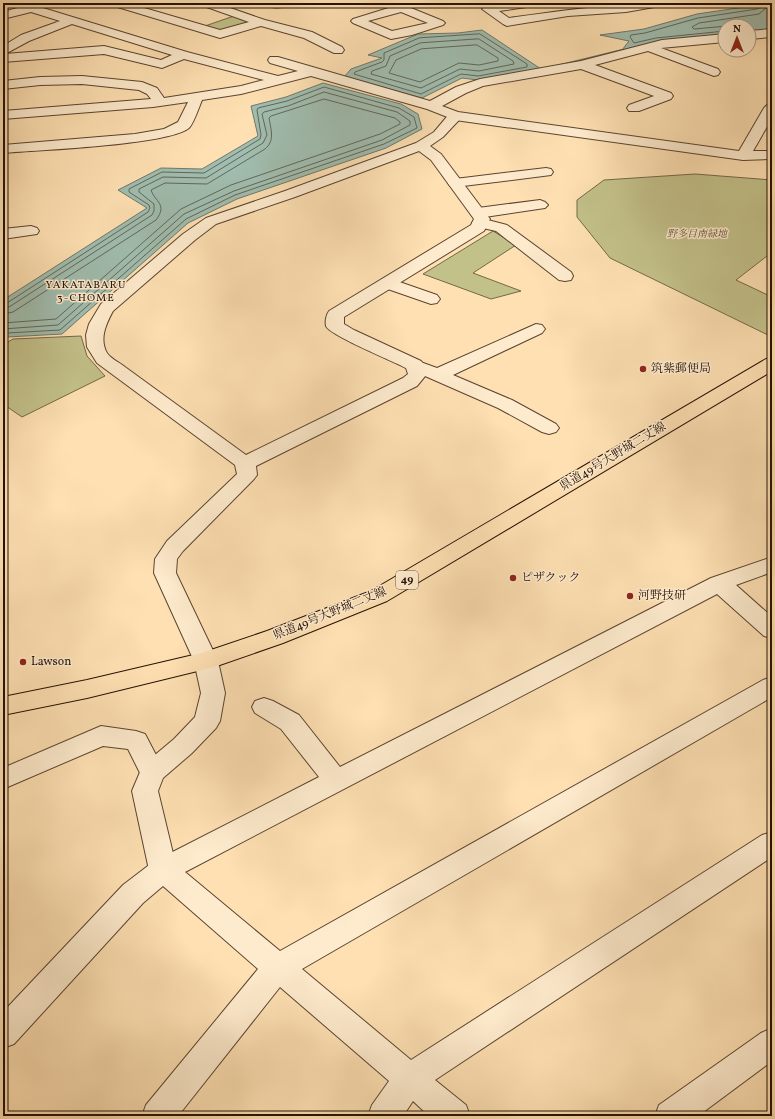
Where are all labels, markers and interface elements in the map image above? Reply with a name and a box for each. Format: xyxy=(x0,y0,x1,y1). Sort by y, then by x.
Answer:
north arrow xyxy=(717,18,757,58)
text: N xyxy=(733,22,741,37)
park label: 野多目南緑地 xyxy=(667,227,728,241)
district label: YAKATABARU 3-CHOME xyxy=(46,278,126,306)
place label: 筑紫郵便局 xyxy=(651,361,711,377)
marker: 筑紫郵便局 xyxy=(638,364,648,374)
street label: 県道49号大野城二丈線 xyxy=(557,419,669,495)
place label: ピザクック xyxy=(521,570,581,586)
road number: 49 xyxy=(396,571,418,589)
marker: ピザクック xyxy=(508,573,518,583)
street label: 県道49号大野城二丈線 xyxy=(271,584,389,644)
place label: 河野技研 xyxy=(638,588,686,604)
marker: 河野技研 xyxy=(625,591,635,601)
place label: Lawson xyxy=(31,654,71,670)
marker: Lawson xyxy=(18,657,28,667)

